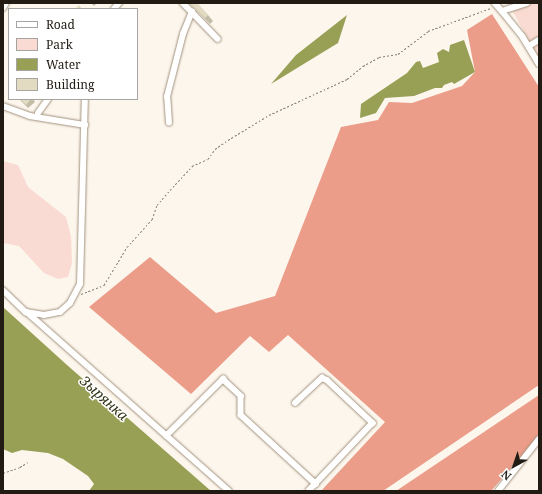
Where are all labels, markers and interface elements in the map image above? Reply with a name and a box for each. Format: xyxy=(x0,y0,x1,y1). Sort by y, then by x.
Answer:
legend xyxy=(8,8,138,100)
text: Road xyxy=(46,16,75,33)
text: Park xyxy=(46,36,73,53)
text: Water xyxy=(46,56,81,73)
text: Building xyxy=(46,76,94,93)
water label: Зырянка xyxy=(76,372,132,424)
north arrow xyxy=(494,446,534,486)
text: N xyxy=(498,467,514,484)

